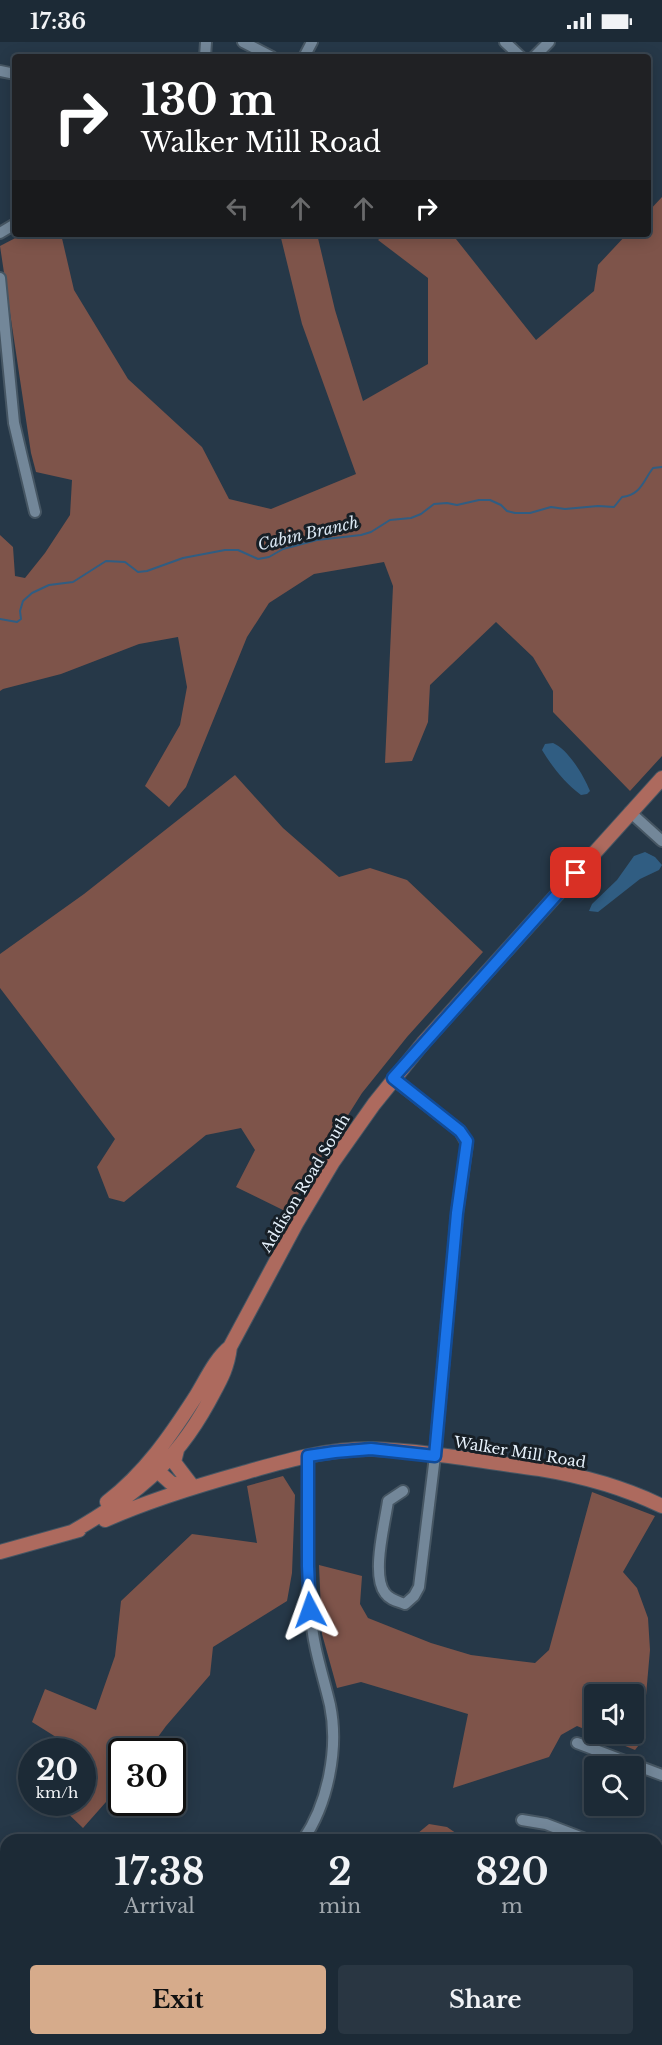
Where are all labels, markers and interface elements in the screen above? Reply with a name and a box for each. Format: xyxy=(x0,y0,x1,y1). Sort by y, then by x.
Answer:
text: 17:36 xyxy=(30,8,86,35)
text: 130 m xyxy=(141,74,275,126)
icon: right xyxy=(42,78,120,156)
text: Walker Mill Road xyxy=(141,126,381,159)
icon: left xyxy=(221,192,254,225)
icon: ahead xyxy=(284,192,317,225)
icon: ahead xyxy=(347,192,380,225)
icon: right xyxy=(410,192,443,225)
water label: Cabin Branch xyxy=(256,512,360,554)
pin xyxy=(550,847,601,898)
icon: arrive xyxy=(559,856,592,889)
street label: Addison Road South xyxy=(256,1111,354,1256)
street label: Walker Mill Road xyxy=(452,1432,587,1472)
position arrow xyxy=(278,1578,342,1642)
map controls xyxy=(584,1684,644,1816)
button: sound xyxy=(584,1684,644,1744)
speed limit sign: 30 xyxy=(108,1738,186,1816)
text: 20 xyxy=(36,1751,78,1788)
button: search xyxy=(584,1756,644,1816)
text: km/h xyxy=(36,1783,78,1802)
text: 17:38 xyxy=(114,1850,205,1895)
text: 2 xyxy=(328,1850,352,1895)
text: 820 xyxy=(475,1850,549,1895)
text: Arrival xyxy=(124,1894,195,1918)
text: min xyxy=(319,1894,361,1918)
text: m xyxy=(501,1894,523,1918)
button: Exit xyxy=(30,1965,326,2034)
button: Share xyxy=(338,1965,633,2034)

